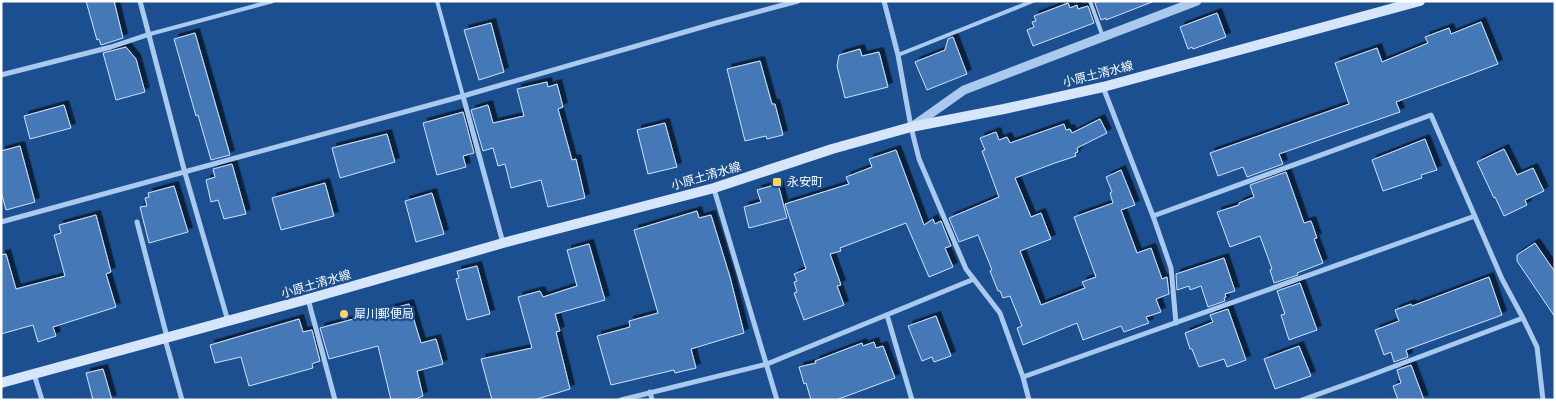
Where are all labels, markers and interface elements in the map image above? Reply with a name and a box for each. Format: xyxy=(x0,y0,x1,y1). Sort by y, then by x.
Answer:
street label: 小原土清水線 xyxy=(1061,58,1135,90)
street label: 小原土清水線 xyxy=(669,159,743,193)
place label: 永安町 xyxy=(787,175,823,189)
marker: 永安町 xyxy=(771,176,783,188)
street label: 小原土清水線 xyxy=(279,267,353,301)
place label: 犀川郵便局 xyxy=(354,307,414,321)
marker: 犀川郵便局 xyxy=(338,308,350,320)

